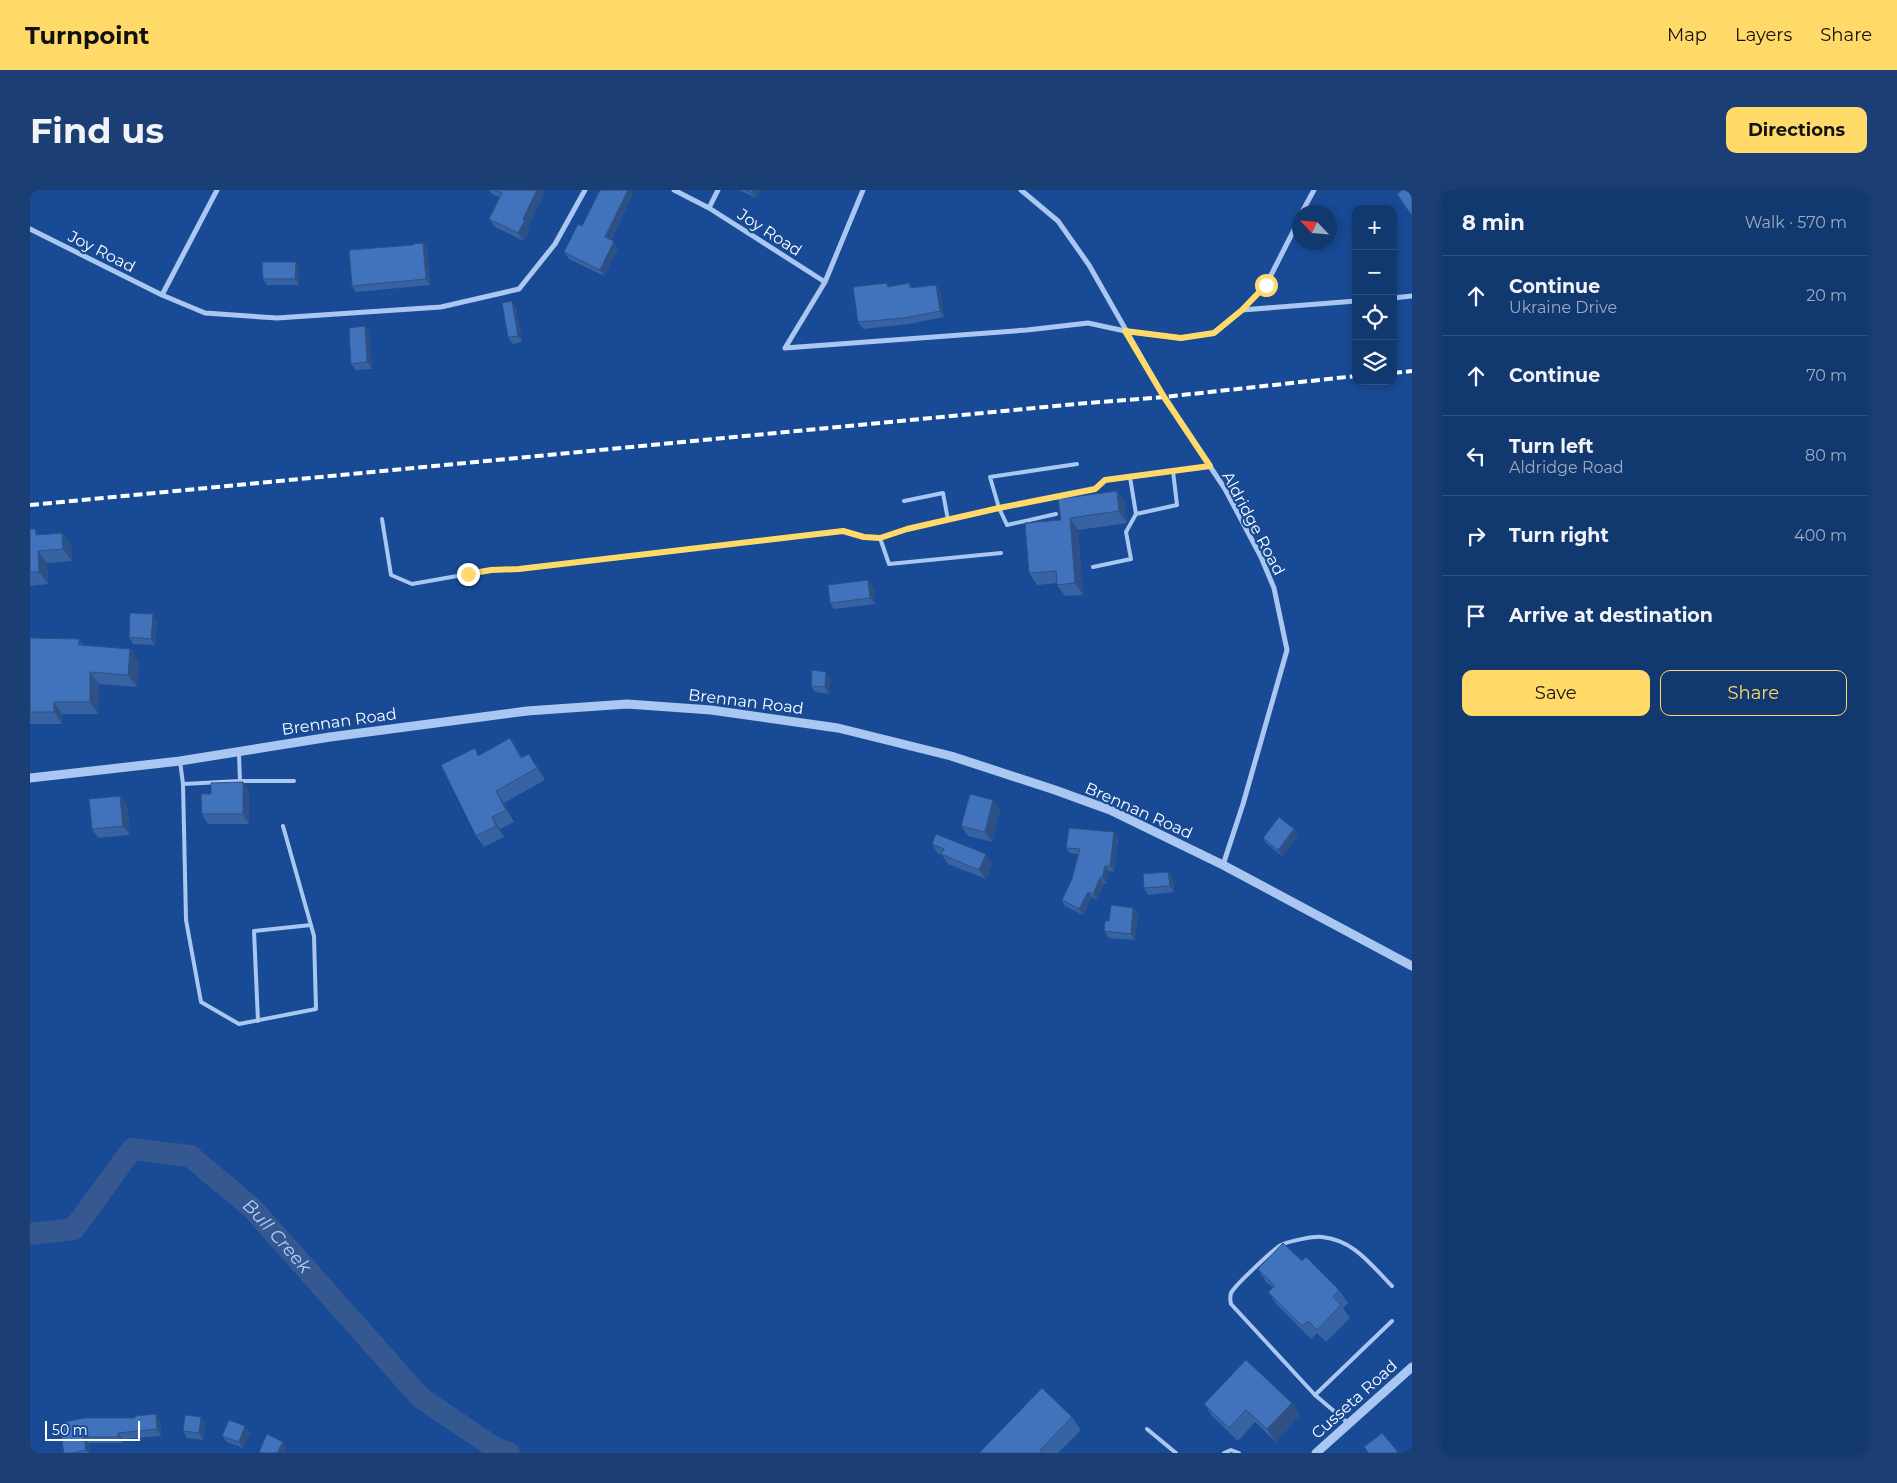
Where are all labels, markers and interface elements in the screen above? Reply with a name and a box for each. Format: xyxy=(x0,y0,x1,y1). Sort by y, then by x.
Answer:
text: Turnpoint xyxy=(25,21,149,50)
text: Map xyxy=(1667,24,1707,46)
text: Layers xyxy=(1735,24,1792,46)
text: Share xyxy=(1820,24,1872,46)
button: Directions xyxy=(1726,107,1867,153)
text: Find us xyxy=(30,109,164,152)
street label: Joy Road xyxy=(733,204,805,260)
north arrow xyxy=(1292,205,1337,250)
map controls xyxy=(1352,205,1397,385)
button: + xyxy=(1352,205,1397,250)
text: 8 min xyxy=(1462,210,1525,235)
text: Walk · 570 m xyxy=(1745,213,1847,232)
street label: Joy Road xyxy=(64,226,138,276)
button: − xyxy=(1352,250,1397,295)
route start xyxy=(1255,274,1278,297)
text: Continue xyxy=(1509,275,1600,298)
icon: ahead xyxy=(1462,282,1490,310)
text: 20 m xyxy=(1806,286,1847,305)
button: locate xyxy=(1352,295,1397,340)
text: Ukraine Drive xyxy=(1509,298,1617,317)
button: layers xyxy=(1352,340,1397,385)
icon: ahead xyxy=(1462,362,1490,390)
text: Continue xyxy=(1509,364,1600,387)
text: 70 m xyxy=(1806,366,1847,385)
text: Turn left xyxy=(1509,435,1594,458)
icon: left xyxy=(1462,442,1490,470)
text: 80 m xyxy=(1805,446,1847,465)
text: Aldridge Road xyxy=(1509,458,1624,477)
street label: Aldridge Road xyxy=(1218,468,1289,578)
icon: right xyxy=(1462,522,1490,550)
text: Turn right xyxy=(1509,524,1609,547)
text: 400 m xyxy=(1794,526,1847,545)
route end xyxy=(457,563,480,586)
icon: arrive xyxy=(1462,602,1490,630)
text: Arrive at destination xyxy=(1509,604,1713,627)
button: Save xyxy=(1462,670,1650,716)
button: Share xyxy=(1660,670,1847,716)
street label: Brennan Road xyxy=(687,685,805,718)
street label: Brennan Road xyxy=(280,704,398,739)
street label: Brennan Road xyxy=(1082,778,1196,843)
water label: Bull Creek xyxy=(238,1194,317,1279)
street label: Cusseta Road xyxy=(1308,1356,1401,1443)
scale bar xyxy=(45,1418,140,1441)
text: 50 m xyxy=(52,1421,88,1439)

